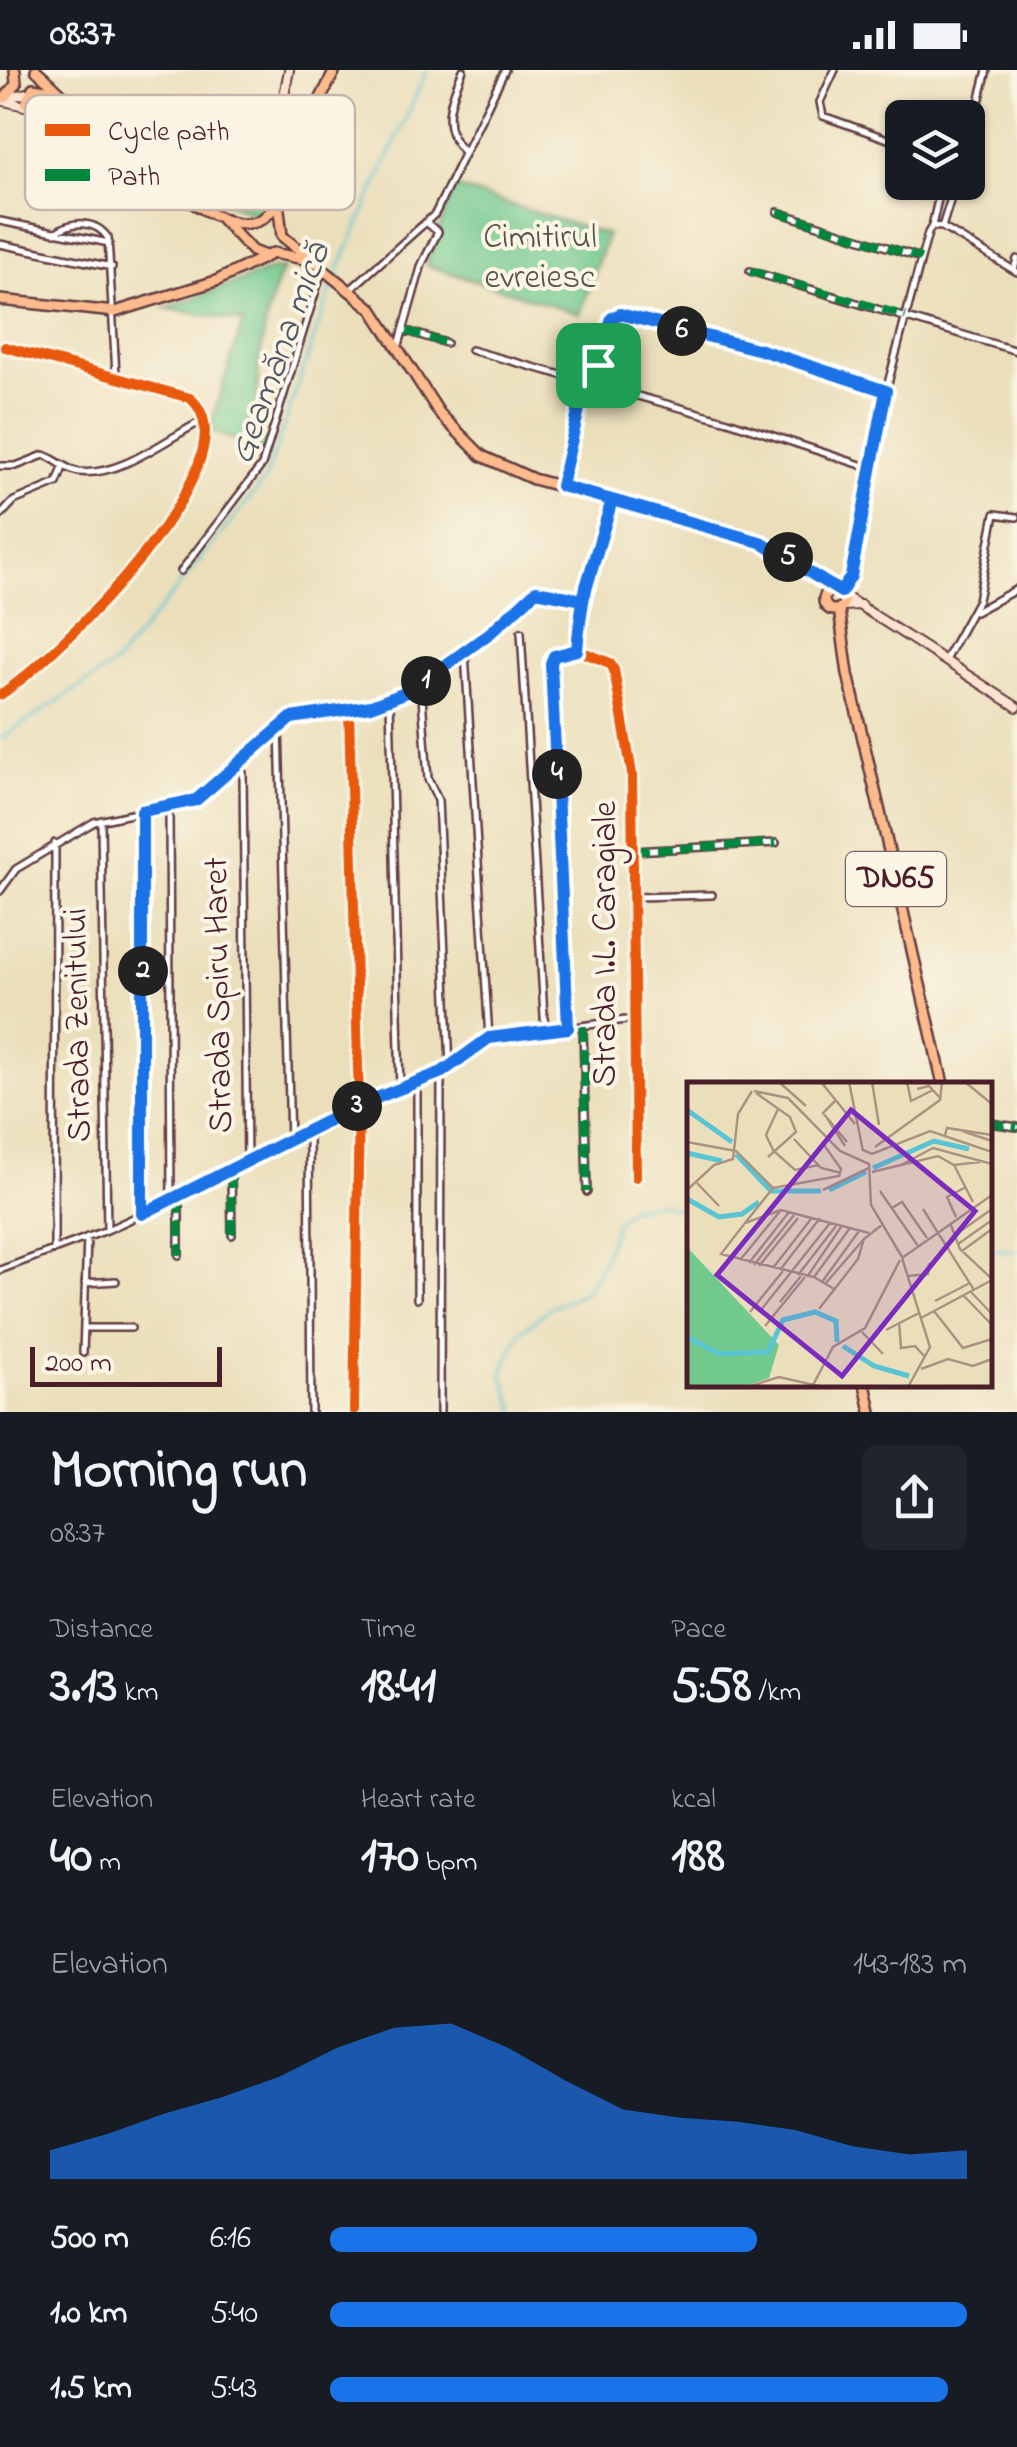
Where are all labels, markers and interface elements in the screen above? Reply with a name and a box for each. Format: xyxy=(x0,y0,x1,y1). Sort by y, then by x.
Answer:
text: 08:37 xyxy=(50,7,115,63)
legend xyxy=(25,95,355,210)
map controls xyxy=(885,100,985,200)
button: layers xyxy=(885,100,985,200)
text: Cycle path xyxy=(108,113,230,154)
text: Path xyxy=(108,158,160,199)
park label: Cimitirul evreiesc xyxy=(483,213,597,304)
water label: Geamăna mică xyxy=(215,234,347,472)
pin: 6 xyxy=(657,306,707,356)
text: 6 xyxy=(676,310,688,351)
pin xyxy=(556,323,641,408)
icon: arrive xyxy=(571,338,626,393)
pin: 5 xyxy=(763,532,813,582)
text: 5 xyxy=(780,536,796,577)
pin: 1 xyxy=(401,656,451,706)
text: 1 xyxy=(422,660,430,701)
pin: 4 xyxy=(532,749,582,799)
text: 4 xyxy=(551,753,563,794)
street label: Strada I.L. Caragiale xyxy=(581,801,632,1087)
road number: DN65 xyxy=(846,852,946,906)
street label: Strada Spiru Haret xyxy=(192,856,248,1134)
street label: Strada Zenitului xyxy=(51,907,107,1143)
pin: 2 xyxy=(118,946,168,996)
text: 2 xyxy=(136,950,150,991)
pin: 3 xyxy=(332,1081,382,1131)
inset map xyxy=(687,1082,992,1387)
text: 3 xyxy=(351,1085,363,1126)
scale bar xyxy=(30,1342,222,1386)
text: 200 m xyxy=(45,1344,112,1385)
text: Morning run xyxy=(50,1433,307,1513)
button: share xyxy=(862,1445,967,1550)
text: 08:37 xyxy=(50,1511,105,1558)
text: Distance xyxy=(50,1610,153,1651)
text: Time xyxy=(361,1610,416,1651)
text: Pace xyxy=(671,1610,726,1651)
text: 3.13 xyxy=(50,1651,117,1724)
text: 18:41 xyxy=(361,1651,436,1724)
text: 5:58 xyxy=(671,1651,752,1724)
text: km xyxy=(117,1673,158,1714)
text: /km xyxy=(752,1673,801,1714)
text: Elevation xyxy=(50,1780,153,1821)
text: Heart rate xyxy=(361,1780,475,1821)
text: kcal xyxy=(671,1780,716,1821)
text: 40 xyxy=(50,1821,92,1894)
text: 170 xyxy=(361,1821,419,1894)
text: 188 xyxy=(671,1821,725,1894)
text: m xyxy=(92,1843,121,1884)
text: bpm xyxy=(419,1843,478,1884)
text: Elevation xyxy=(50,1942,168,1989)
text: 143–183 m xyxy=(853,1942,967,1989)
text: 500 m xyxy=(50,2216,129,2263)
text: 6:16 xyxy=(210,2216,251,2263)
text: 1.0 km xyxy=(50,2291,127,2338)
text: 5:40 xyxy=(210,2291,258,2338)
text: 1.5 km xyxy=(50,2366,132,2413)
text: 5:43 xyxy=(210,2366,257,2413)

